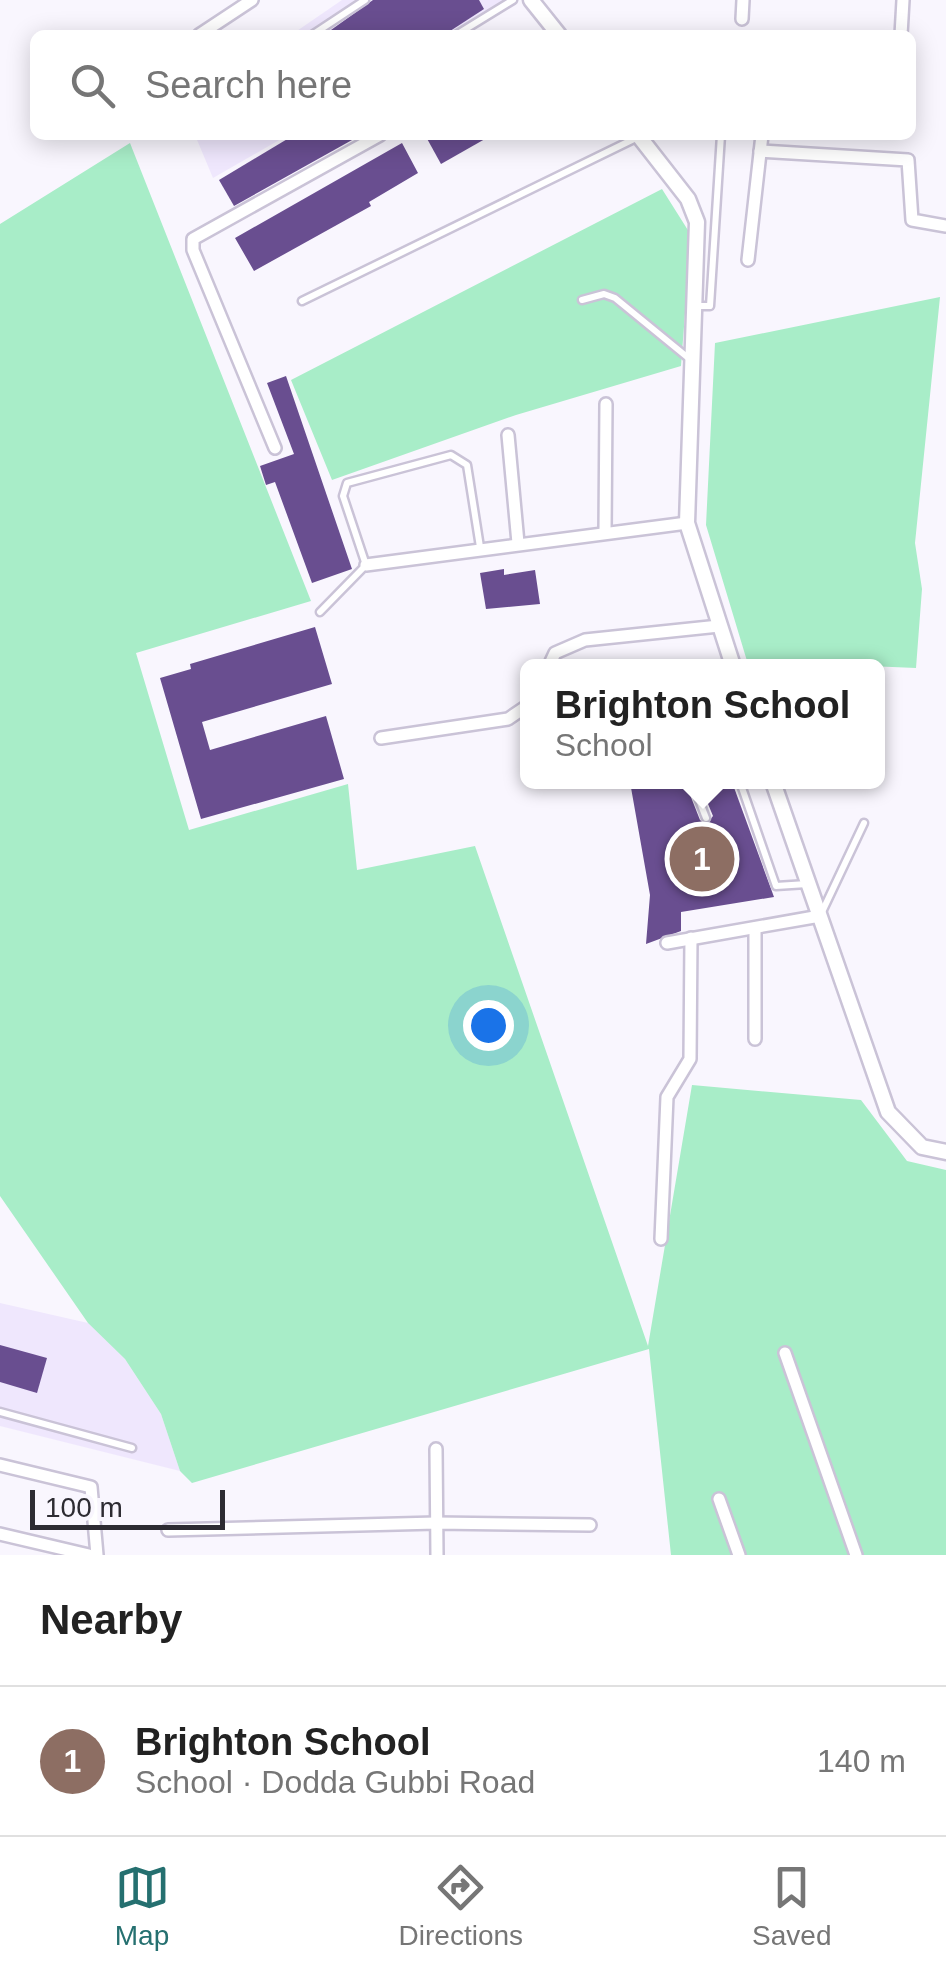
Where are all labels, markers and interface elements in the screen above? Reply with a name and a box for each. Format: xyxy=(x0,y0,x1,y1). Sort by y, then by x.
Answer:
search box xyxy=(30,30,916,140)
icon: search xyxy=(65,58,120,113)
text: Search here xyxy=(145,64,352,106)
popup xyxy=(520,659,885,789)
text: Brighton School xyxy=(555,684,850,726)
text: School xyxy=(555,727,653,763)
pin: 1 xyxy=(670,822,734,896)
your location xyxy=(463,1000,514,1051)
scale bar xyxy=(30,1485,225,1530)
text: 100 m xyxy=(45,1492,123,1523)
text: Nearby xyxy=(40,1596,182,1643)
text: Brighton School xyxy=(135,1721,431,1763)
text: 1 xyxy=(64,1743,81,1779)
text: 140 m xyxy=(817,1743,906,1779)
text: School · Dodda Gubbi Road xyxy=(135,1764,535,1800)
tab: Map xyxy=(115,1860,170,1952)
tab: Directions xyxy=(399,1860,523,1952)
tab: Saved xyxy=(752,1860,831,1952)

